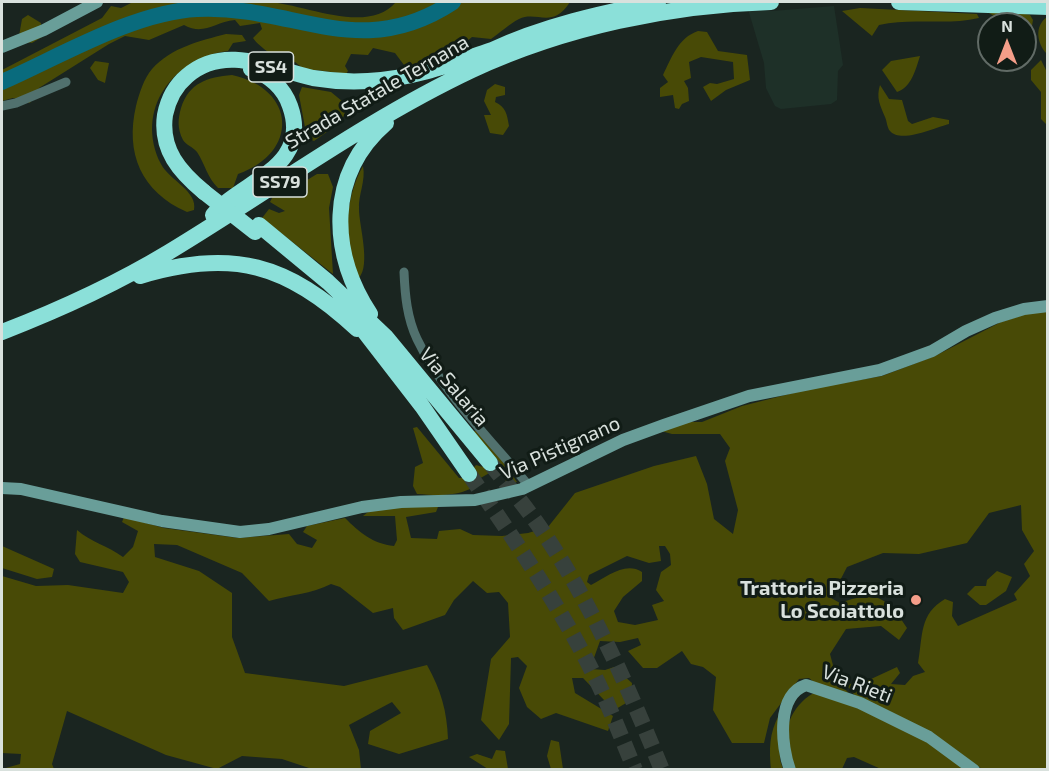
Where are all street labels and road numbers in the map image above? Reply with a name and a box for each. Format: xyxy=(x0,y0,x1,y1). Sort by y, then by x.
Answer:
street label: Strada Statale Ternana xyxy=(281,30,473,154)
road number: SS4 xyxy=(248,52,294,82)
road number: SS79 xyxy=(253,167,307,197)
street label: Via Salaria xyxy=(414,343,494,431)
street label: Via Pistignano xyxy=(496,411,624,485)
street label: Via Rieti xyxy=(819,660,895,708)

